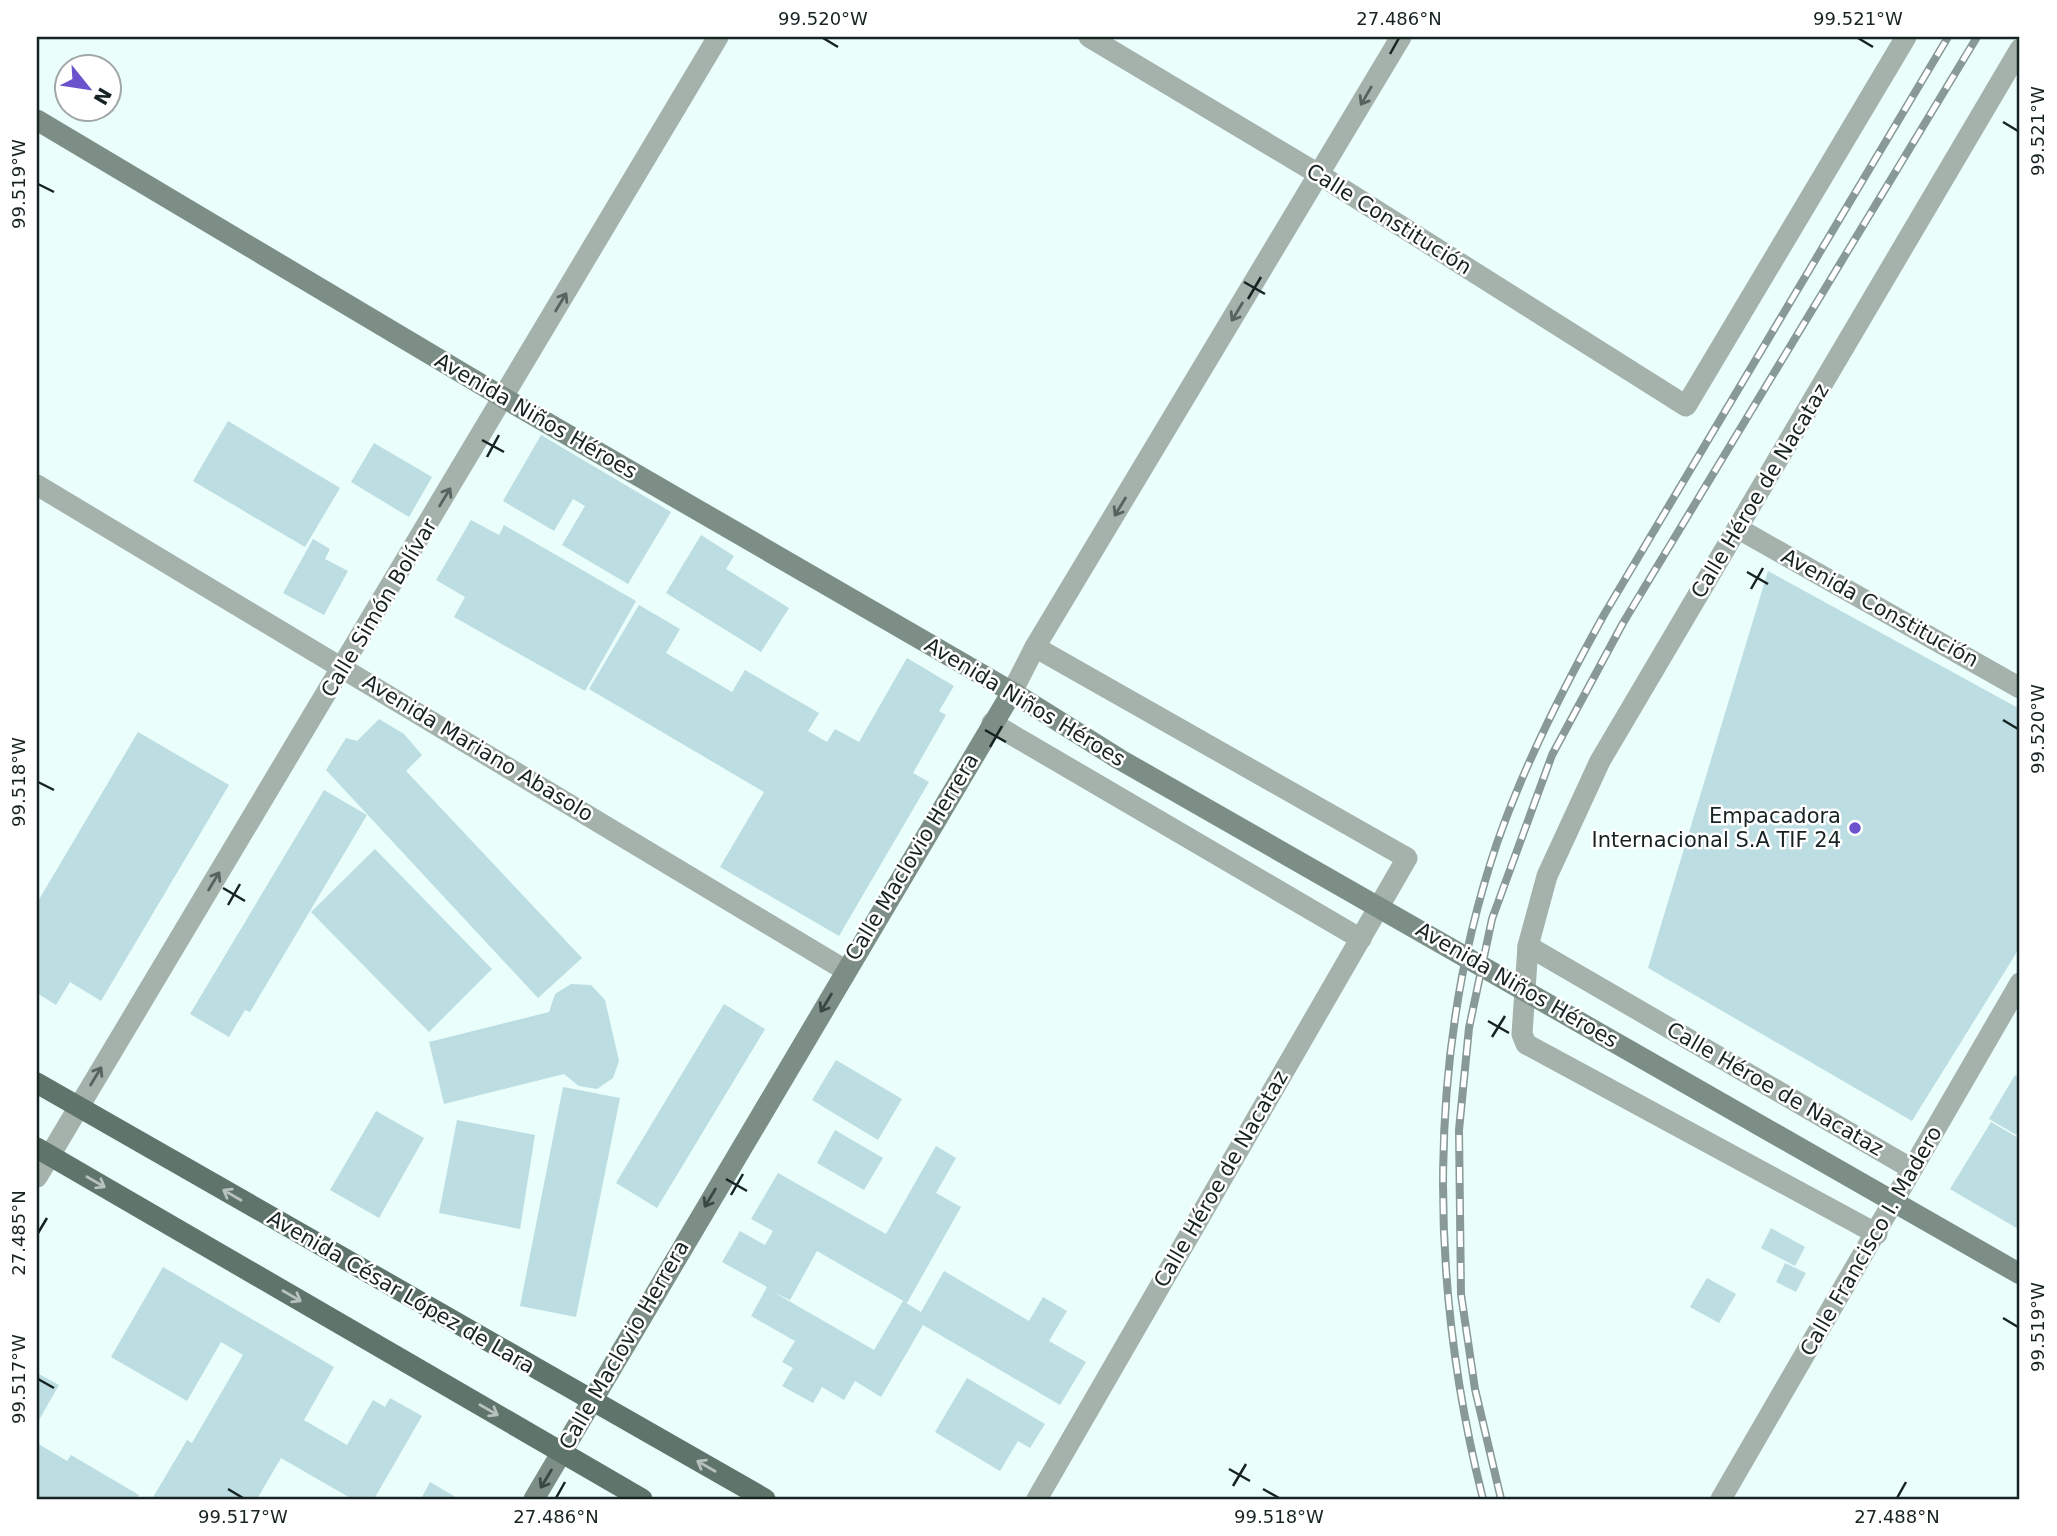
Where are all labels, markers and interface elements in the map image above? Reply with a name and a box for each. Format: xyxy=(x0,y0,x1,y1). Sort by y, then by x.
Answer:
text: 99.520°W xyxy=(778,8,868,29)
text: 27.486°N xyxy=(1356,8,1442,29)
text: 99.521°W xyxy=(1813,8,1903,29)
north arrow xyxy=(52,52,122,122)
text: N xyxy=(89,84,116,109)
one-way arrow xyxy=(1359,85,1373,105)
text: 99.521°W xyxy=(2027,86,2048,176)
text: 99.519°W xyxy=(8,139,29,229)
street label: Calle Constitución xyxy=(1302,159,1476,279)
one-way arrow xyxy=(554,292,568,312)
one-way arrow xyxy=(1230,301,1244,321)
street label: Avenida Niños Héroes xyxy=(431,348,641,484)
street label: Calle Héroe de Nacataz xyxy=(1686,379,1834,603)
one-way arrow xyxy=(438,488,452,508)
one-way arrow xyxy=(1112,496,1126,516)
street label: Calle Simón Bolívar xyxy=(316,514,442,702)
street label: Avenida Constitución xyxy=(1777,544,1983,672)
street label: Avenida Niños Héroes xyxy=(920,633,1130,771)
street label: Avenida Mariano Abasolo xyxy=(358,670,598,826)
text: 99.520°W xyxy=(2027,684,2048,774)
text: 99.518°W xyxy=(8,737,29,827)
street label: Calle Maclovio Herrera xyxy=(841,749,983,965)
place label: Empacadora Internacional S.A TIF 24 xyxy=(1591,804,1841,852)
marker: Empacadora Internacional S.A TIF 24 xyxy=(1847,820,1863,836)
one-way arrow xyxy=(207,872,221,892)
street label: Avenida Niños Héroes xyxy=(1412,917,1622,1053)
one-way arrow xyxy=(819,992,833,1012)
street label: Calle Héroe de Nacataz xyxy=(1662,1017,1888,1161)
street label: Calle Héroe de Nacataz xyxy=(1149,1066,1293,1292)
one-way arrow xyxy=(90,1067,104,1087)
street label: Calle Francisco I. Madero xyxy=(1795,1122,1947,1360)
one-way arrow xyxy=(85,1175,105,1189)
one-way arrow xyxy=(222,1188,242,1202)
one-way arrow xyxy=(702,1188,716,1208)
text: 27.485°N xyxy=(8,1190,29,1276)
street label: Avenida César López de Lara xyxy=(263,1206,539,1378)
street label: Calle Maclovio Herrera xyxy=(554,1236,694,1454)
text: 99.519°W xyxy=(2027,1282,2048,1372)
one-way arrow xyxy=(282,1289,302,1303)
text: 99.517°W xyxy=(8,1334,29,1424)
one-way arrow xyxy=(479,1404,499,1418)
one-way arrow xyxy=(696,1458,716,1472)
one-way arrow xyxy=(538,1469,552,1489)
text: 99.517°W xyxy=(198,1506,288,1527)
text: 27.486°N xyxy=(513,1506,599,1527)
text: 99.518°W xyxy=(1234,1506,1324,1527)
text: 27.488°N xyxy=(1854,1506,1940,1527)

